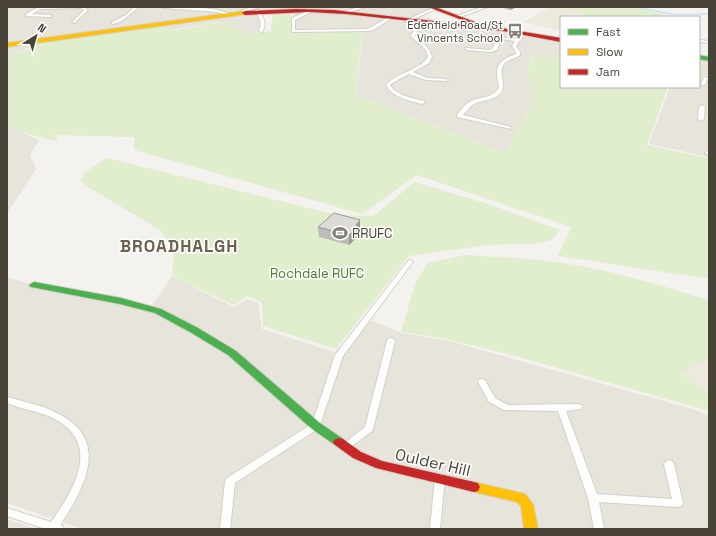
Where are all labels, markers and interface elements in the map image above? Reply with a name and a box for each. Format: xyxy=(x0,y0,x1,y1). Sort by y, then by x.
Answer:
north arrow xyxy=(16,16,56,56)
legend xyxy=(560,16,700,88)
place label: Edenfield Road/St Vincents School xyxy=(407,18,503,45)
text: N xyxy=(35,20,49,36)
bus stop icon: Edenfield Road/St Vincents School xyxy=(506,22,524,40)
text: Fast xyxy=(596,24,621,40)
text: Slow xyxy=(596,44,623,60)
text: Jam xyxy=(596,64,620,80)
sports icon: RRUFC xyxy=(331,224,349,242)
place label: RRUFC xyxy=(352,225,392,242)
district label: BROADHALGH xyxy=(120,235,238,257)
park label: Rochdale RUFC xyxy=(270,265,364,282)
street label: Oulder Hill xyxy=(393,444,473,481)

